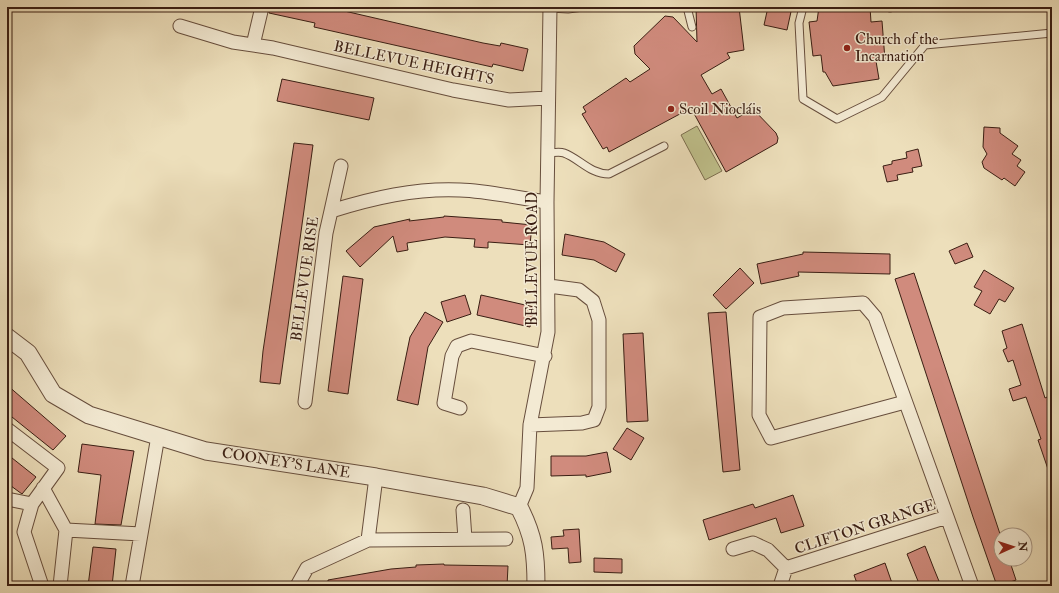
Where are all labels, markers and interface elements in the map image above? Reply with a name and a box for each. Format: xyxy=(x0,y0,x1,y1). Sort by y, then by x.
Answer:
place label: Church of the Incarnation xyxy=(855,30,938,66)
street label: BELLEVUE HEIGHTS xyxy=(332,37,496,89)
marker: Church of the Incarnation xyxy=(842,43,852,53)
place label: Scoil Niocláis xyxy=(679,100,761,119)
marker: Scoil Niocláis xyxy=(666,104,676,114)
street label: BELLEVUE ROAD xyxy=(523,192,542,326)
street label: BELLEVUE RISE xyxy=(287,215,323,343)
street label: COONEY'S LANE xyxy=(220,443,352,483)
street label: CLIFTON GRANGE xyxy=(792,495,938,559)
north arrow xyxy=(993,527,1033,567)
text: N xyxy=(1016,540,1029,553)

